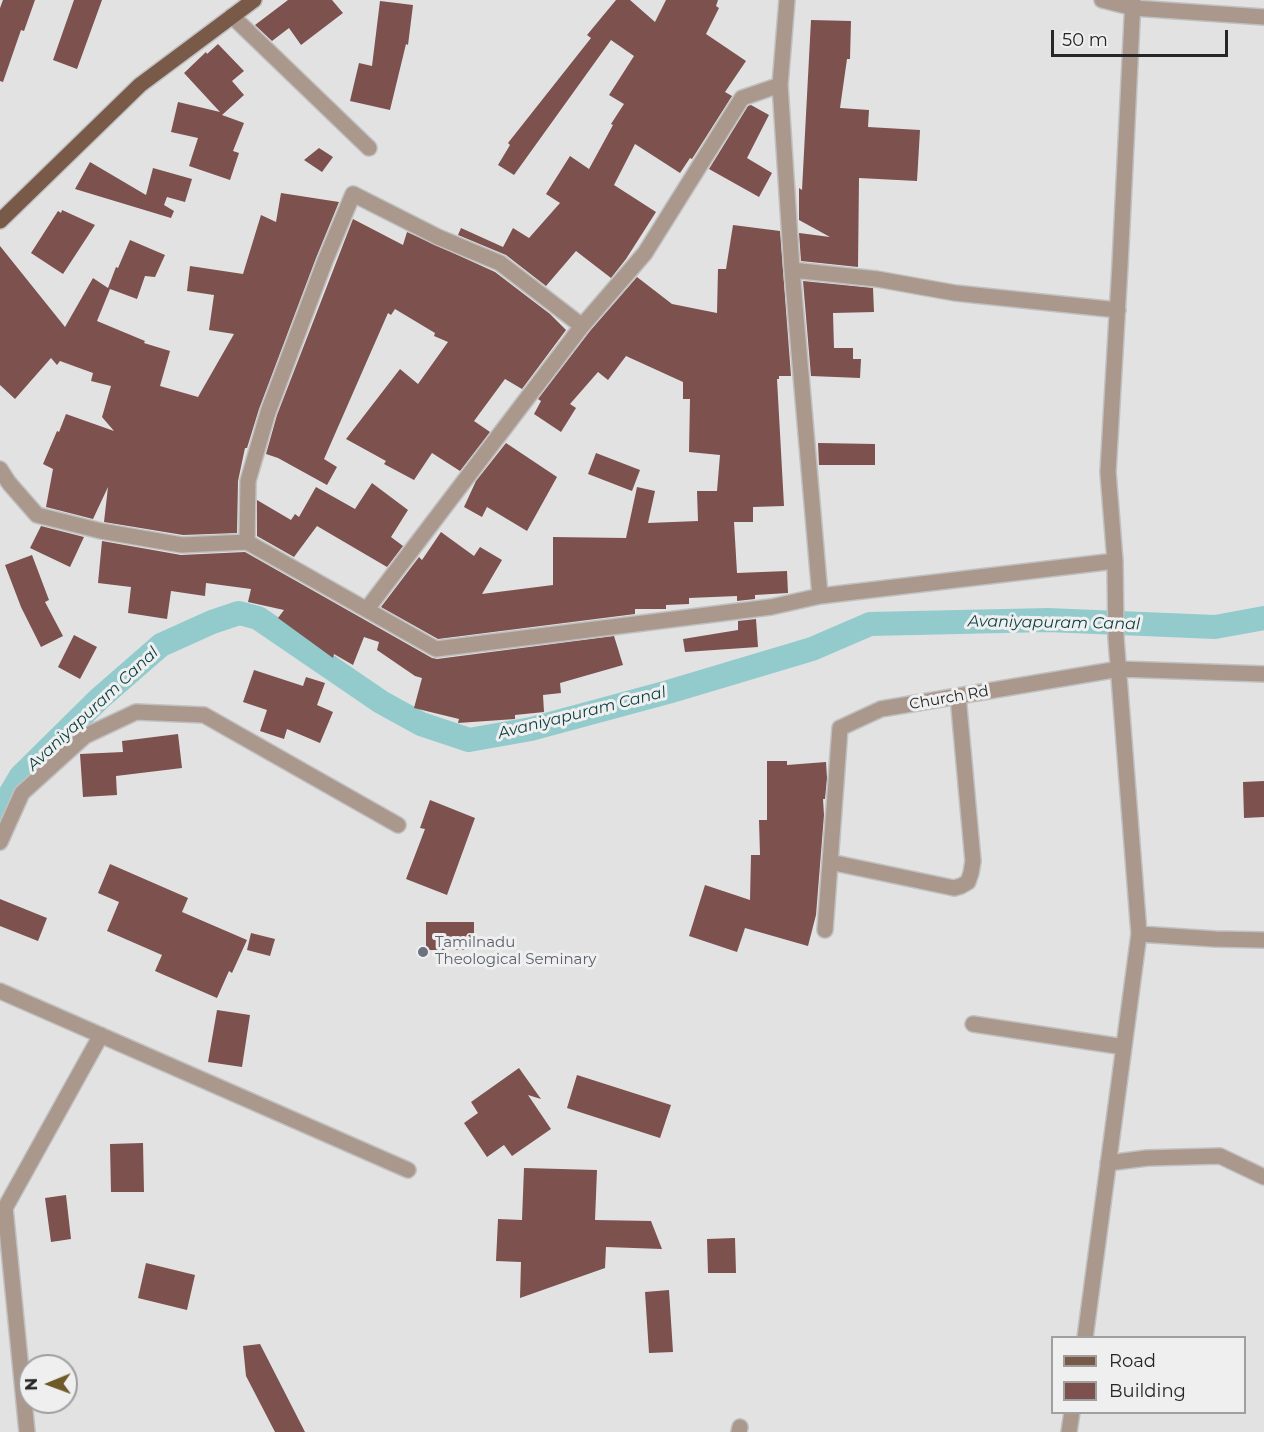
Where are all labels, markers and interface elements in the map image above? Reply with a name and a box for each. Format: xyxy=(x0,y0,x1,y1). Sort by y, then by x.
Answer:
scale bar xyxy=(1054,18,1231,56)
text: 50 m xyxy=(1062,29,1108,51)
water label: Avaniyapuram Canal xyxy=(968,612,1140,634)
water label: Avaniyapuram Canal xyxy=(23,643,163,775)
street label: Church Rd xyxy=(908,682,990,714)
water label: Avaniyapuram Canal xyxy=(496,683,668,743)
place label: Tamilnadu Theological Seminary xyxy=(435,934,596,969)
marker: Tamilnadu Theological Seminary xyxy=(416,945,430,959)
legend xyxy=(1051,1336,1246,1414)
text: Road xyxy=(1109,1350,1156,1372)
north arrow xyxy=(18,1354,78,1414)
text: N xyxy=(22,1378,41,1391)
text: Building xyxy=(1109,1380,1186,1402)

